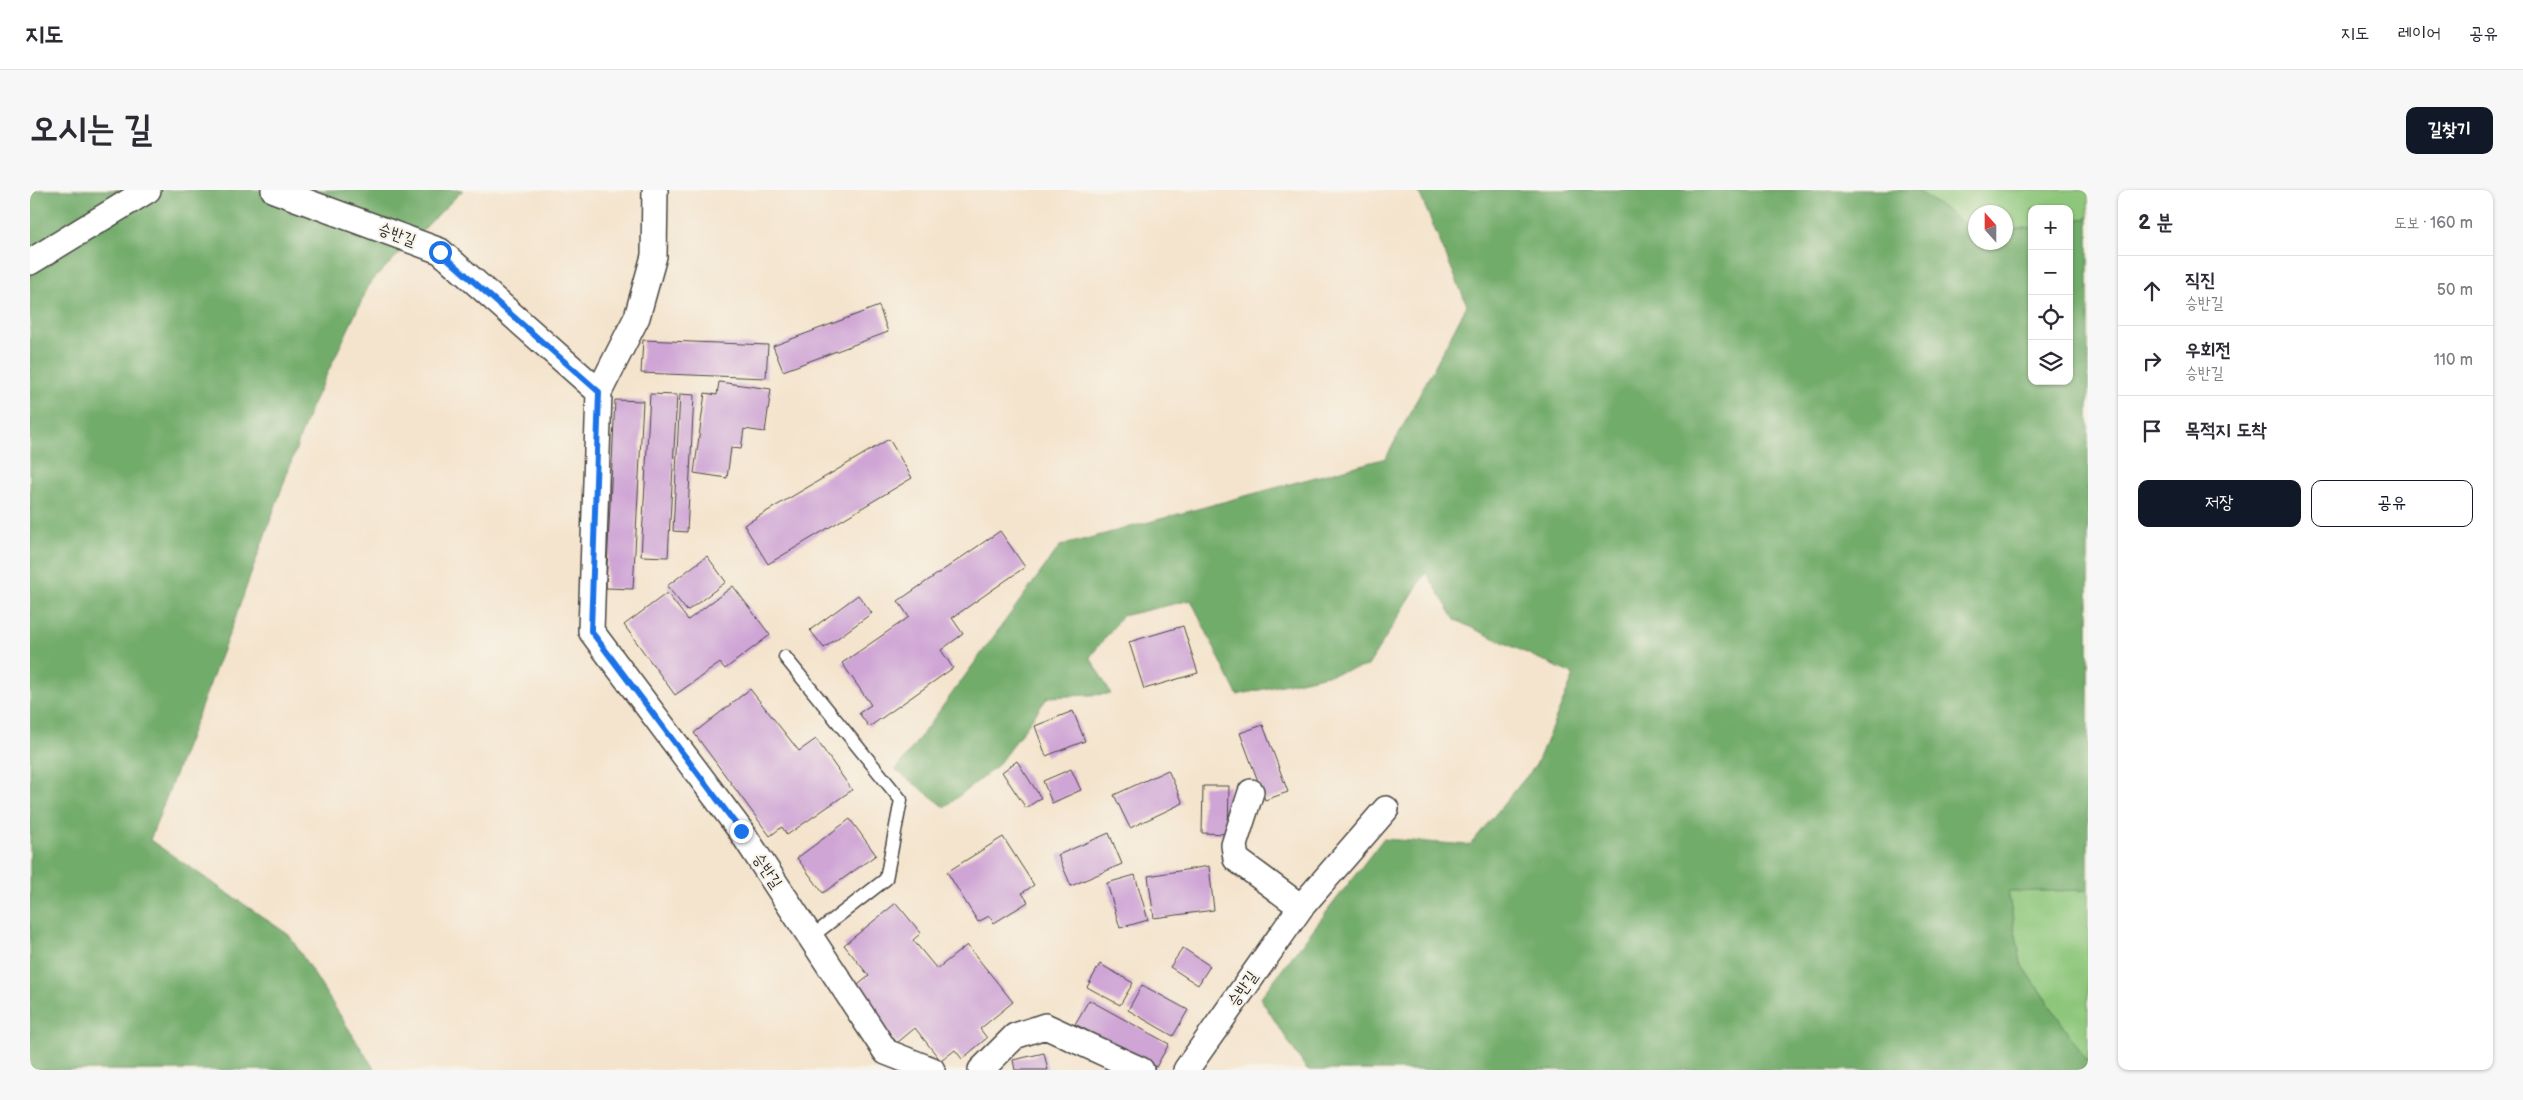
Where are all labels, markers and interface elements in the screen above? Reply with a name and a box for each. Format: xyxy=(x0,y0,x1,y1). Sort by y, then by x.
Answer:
text: 지도 xyxy=(25,20,64,49)
text: 지도 xyxy=(2341,23,2370,44)
text: 레이어 xyxy=(2398,23,2441,44)
text: 공유 xyxy=(2469,23,2498,44)
button: 길찾기 xyxy=(2406,107,2493,154)
text: 오시는 길 xyxy=(30,108,152,151)
north arrow xyxy=(1968,205,2013,250)
map controls xyxy=(2028,205,2073,385)
button: + xyxy=(2028,205,2073,250)
text: 2 분 xyxy=(2138,210,2173,235)
text: 도보 · 160 m xyxy=(2394,214,2473,233)
street label: 승반길 xyxy=(376,219,419,251)
route start xyxy=(429,241,452,264)
button: − xyxy=(2028,250,2073,295)
text: 직진 xyxy=(2185,269,2216,292)
icon: ahead xyxy=(2138,277,2166,305)
text: 50 m xyxy=(2437,281,2473,300)
text: 승반길 xyxy=(2185,294,2224,313)
button: locate xyxy=(2028,295,2073,340)
text: 우회전 xyxy=(2185,339,2231,362)
button: layers xyxy=(2028,340,2073,385)
icon: right xyxy=(2138,347,2166,375)
text: 110 m xyxy=(2434,351,2473,370)
text: 승반길 xyxy=(2185,364,2224,383)
icon: arrive xyxy=(2138,417,2166,445)
text: 목적지 도착 xyxy=(2185,419,2267,442)
button: 저장 xyxy=(2138,480,2301,527)
button: 공유 xyxy=(2311,480,2473,527)
route end xyxy=(730,820,753,843)
street label: 승반길 xyxy=(748,850,786,892)
street label: 승반길 xyxy=(1224,968,1262,1010)

